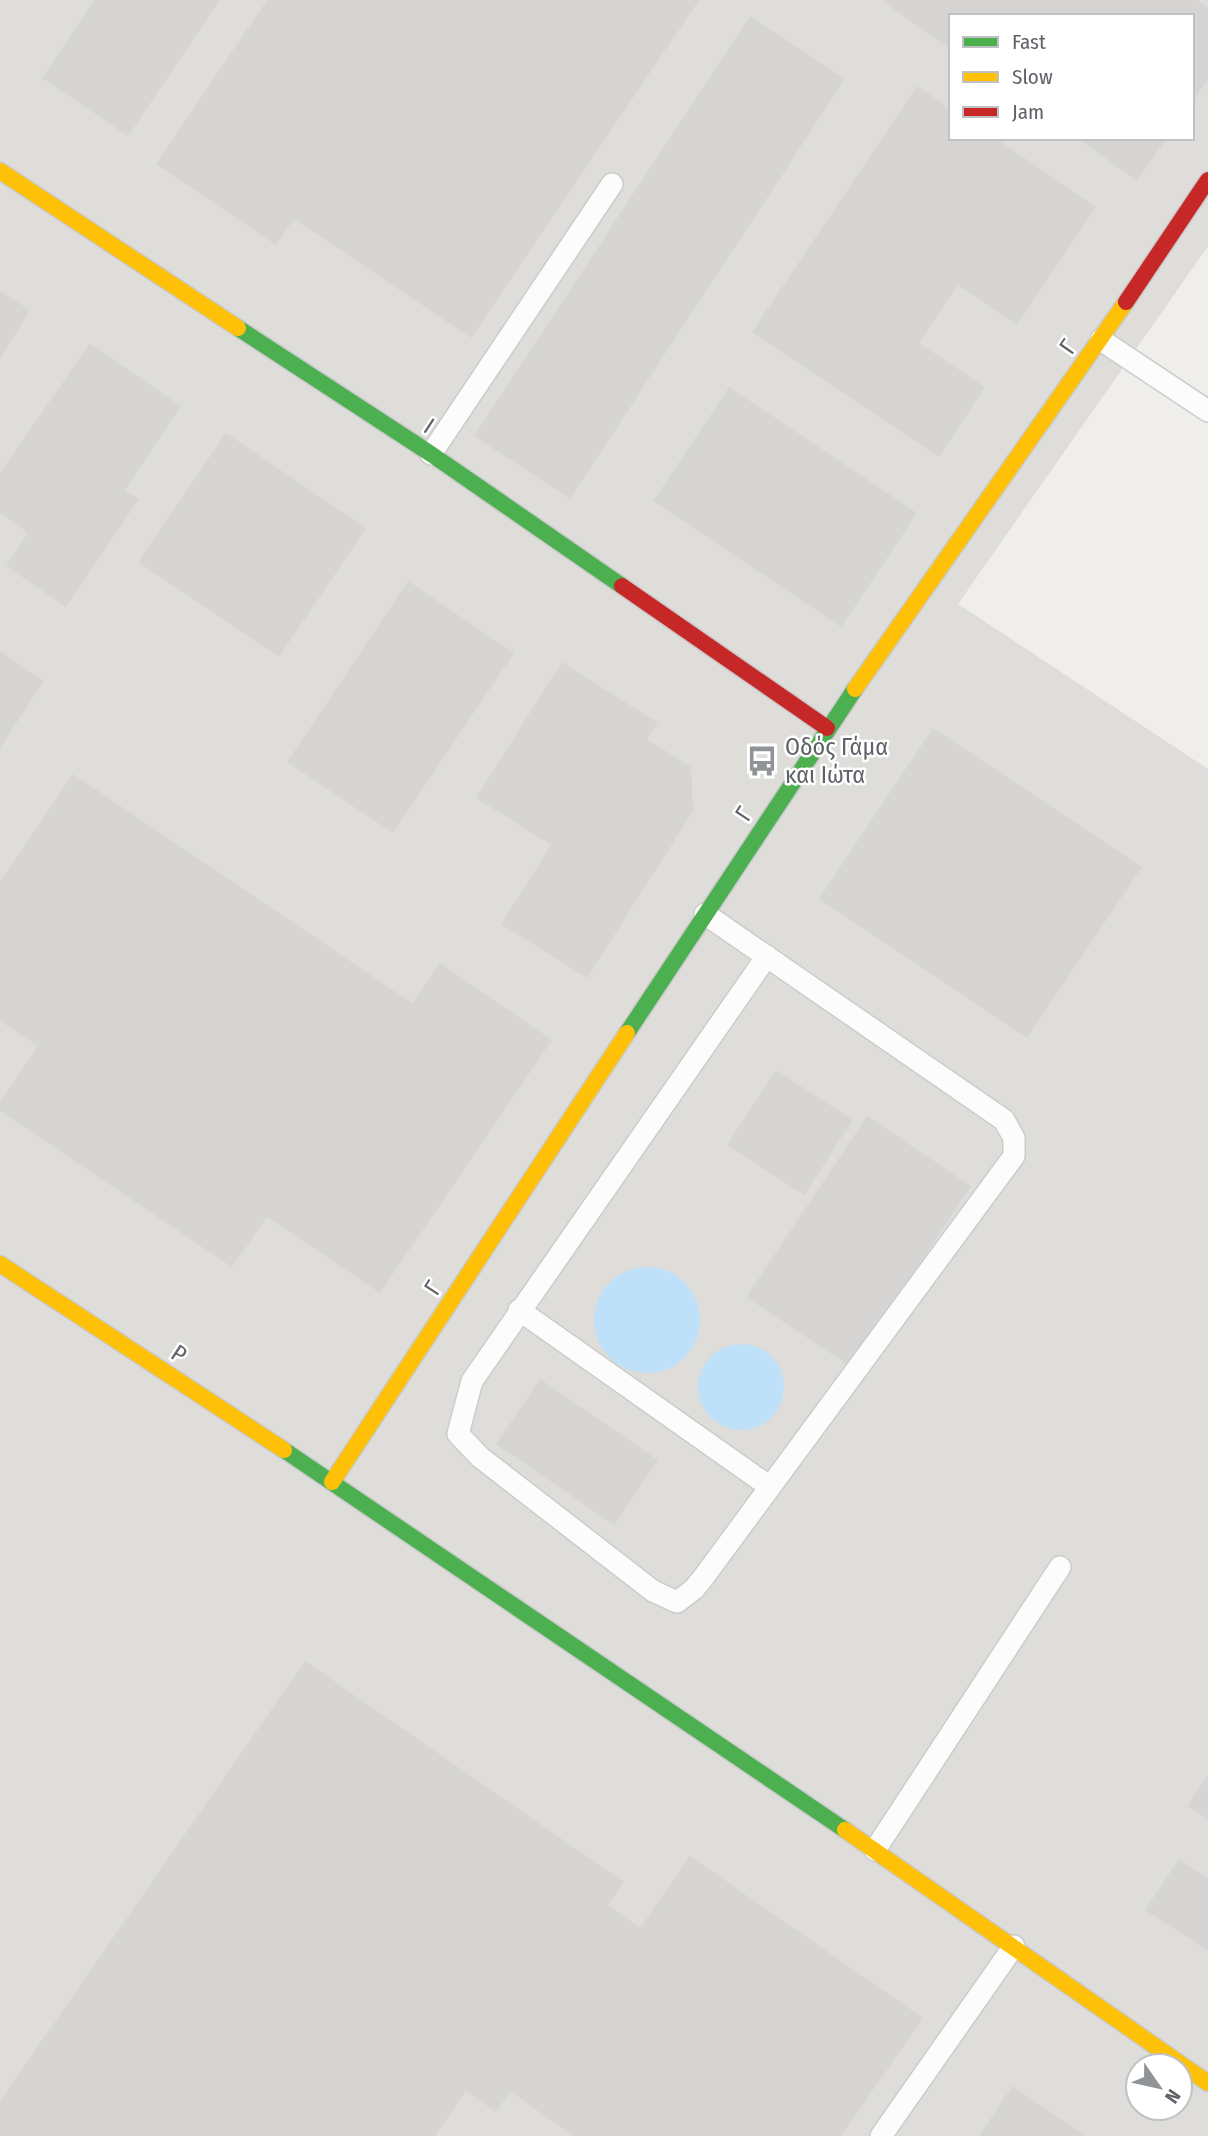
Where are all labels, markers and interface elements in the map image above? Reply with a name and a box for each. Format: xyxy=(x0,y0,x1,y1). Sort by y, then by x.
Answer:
legend xyxy=(949,14,1194,140)
text: Fast xyxy=(1012,29,1046,55)
text: Slow xyxy=(1012,64,1053,90)
text: Jam xyxy=(1012,99,1044,125)
street label: Γ xyxy=(1053,334,1083,360)
street label: Ι xyxy=(419,413,439,439)
place label: Οδός Γάμα και Ιώτα xyxy=(785,733,888,789)
bus stop icon: Οδός Γάμα και Ιώτα xyxy=(745,744,779,778)
street label: Γ xyxy=(729,802,759,826)
street label: Γ xyxy=(418,1276,448,1300)
street label: Ρ xyxy=(166,1339,192,1369)
north arrow xyxy=(1124,2052,1194,2122)
text: N xyxy=(1160,2085,1185,2107)

